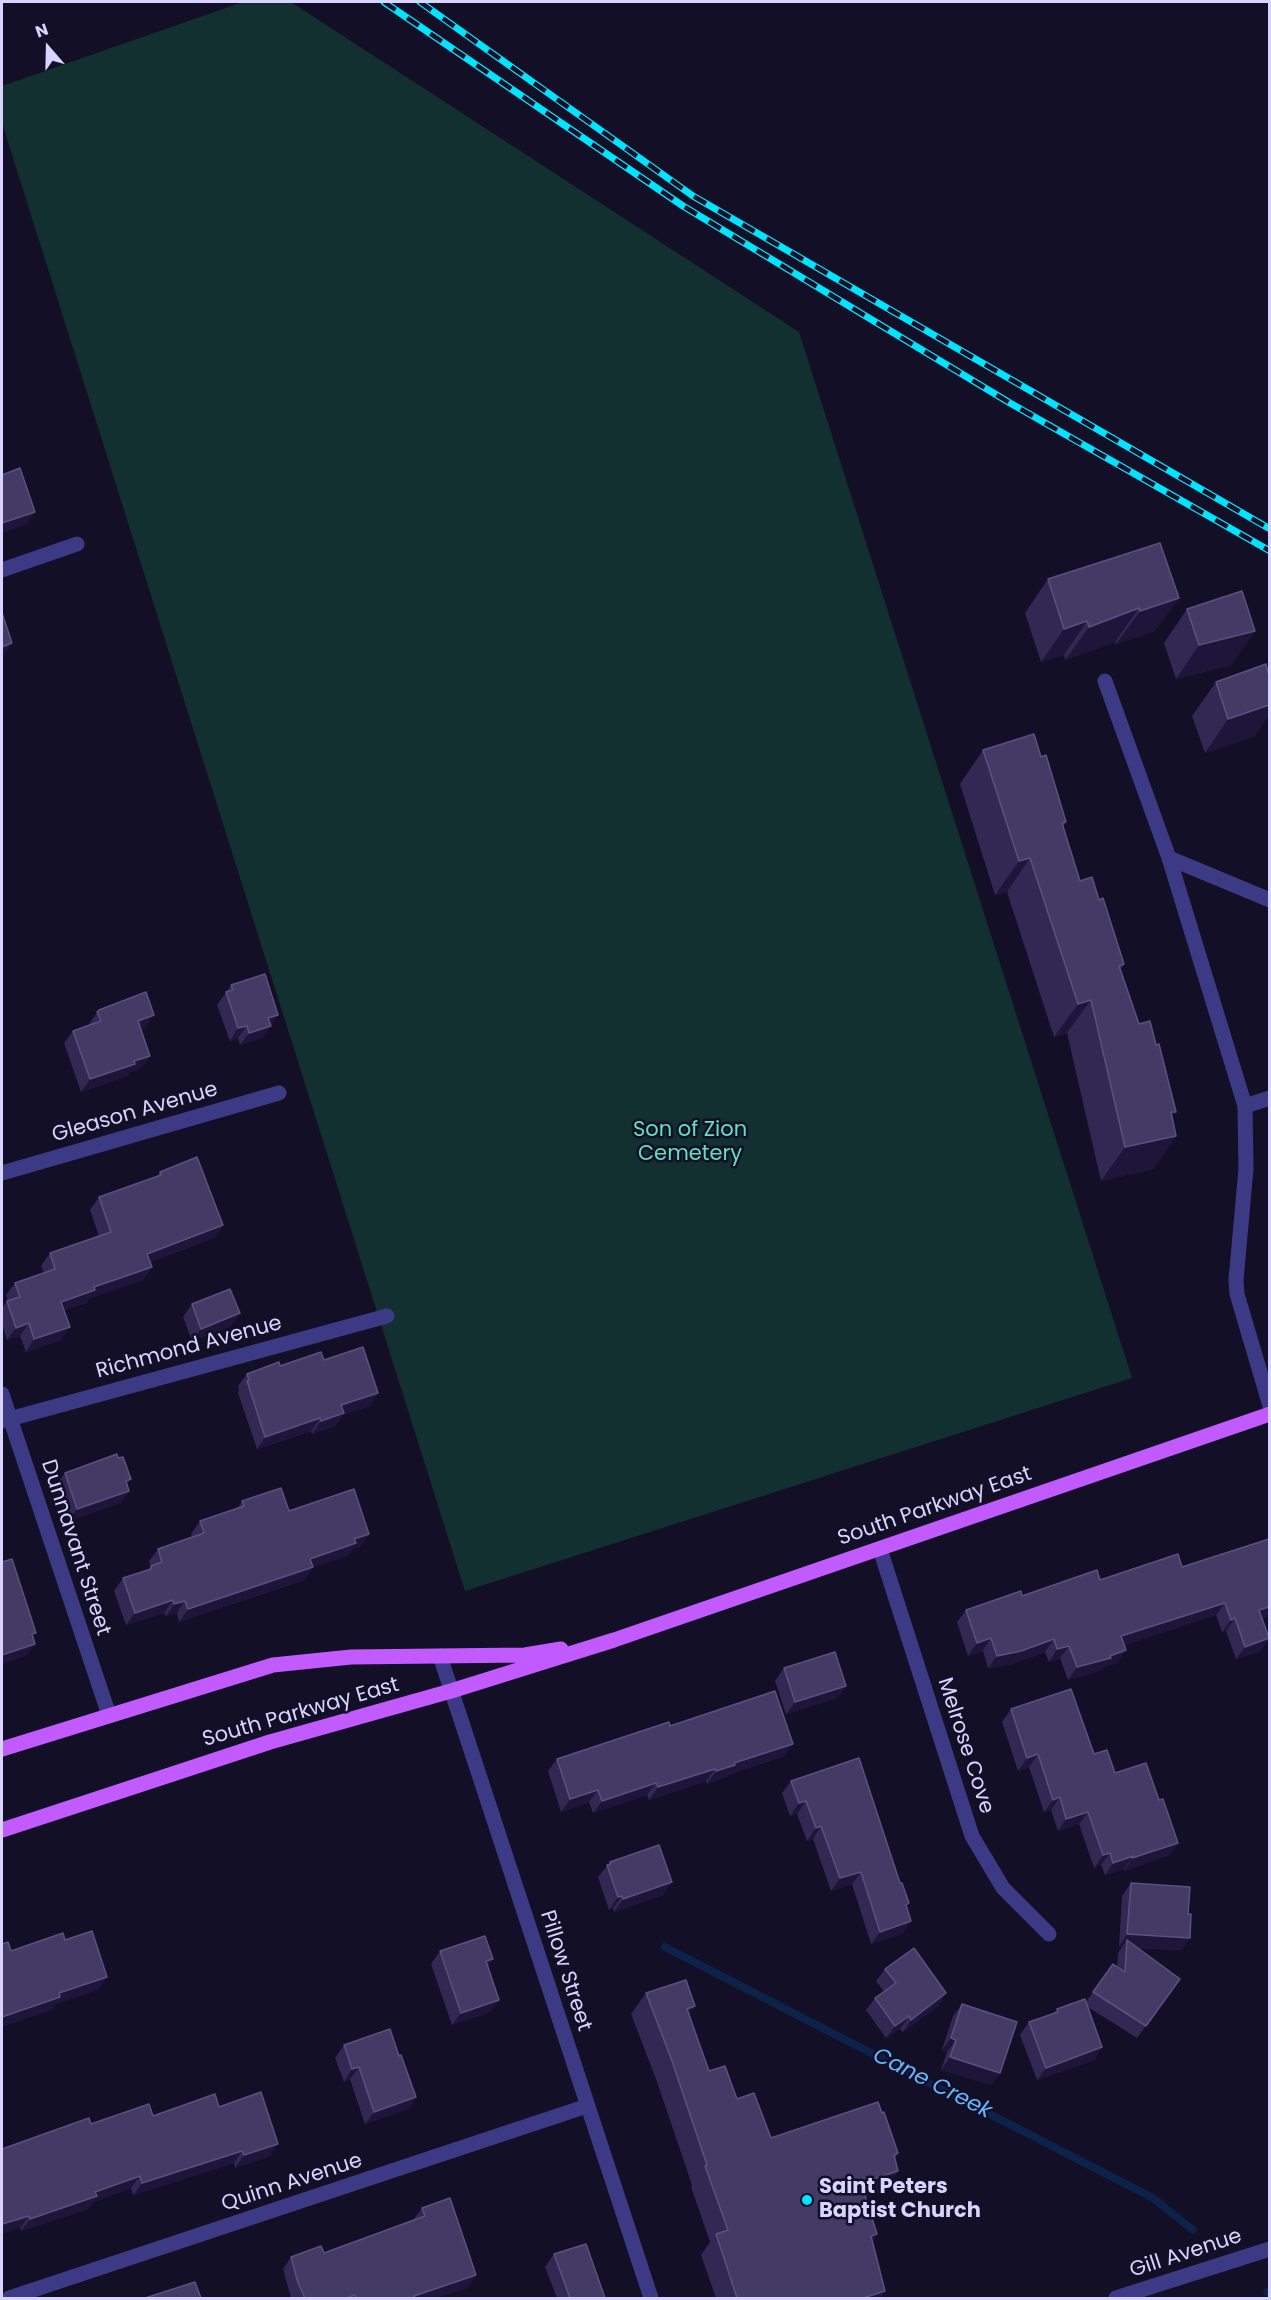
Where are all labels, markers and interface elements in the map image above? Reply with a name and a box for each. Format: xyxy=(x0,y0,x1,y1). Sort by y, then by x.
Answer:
north arrow xyxy=(18,18,78,78)
text: N xyxy=(32,18,51,43)
street label: Gleason Avenue xyxy=(49,1077,221,1149)
park label: Son of Zion Cemetery xyxy=(633,1118,747,1168)
street label: Richmond Avenue xyxy=(93,1311,285,1385)
street label: Dunnavant Street xyxy=(35,1457,115,1639)
street label: South Parkway East xyxy=(835,1462,1035,1552)
street label: South Parkway East xyxy=(200,1673,402,1753)
street label: Melrose Cove xyxy=(931,1675,999,1817)
street label: Pillow Street xyxy=(534,1907,596,2035)
water label: Cane Creek xyxy=(868,2043,996,2125)
street label: Quinn Avenue xyxy=(218,2148,366,2218)
place label: Saint Peters Baptist Church xyxy=(819,2175,981,2225)
marker: Saint Peters Baptist Church xyxy=(800,2193,814,2207)
street label: Gill Avenue xyxy=(1127,2224,1245,2284)

